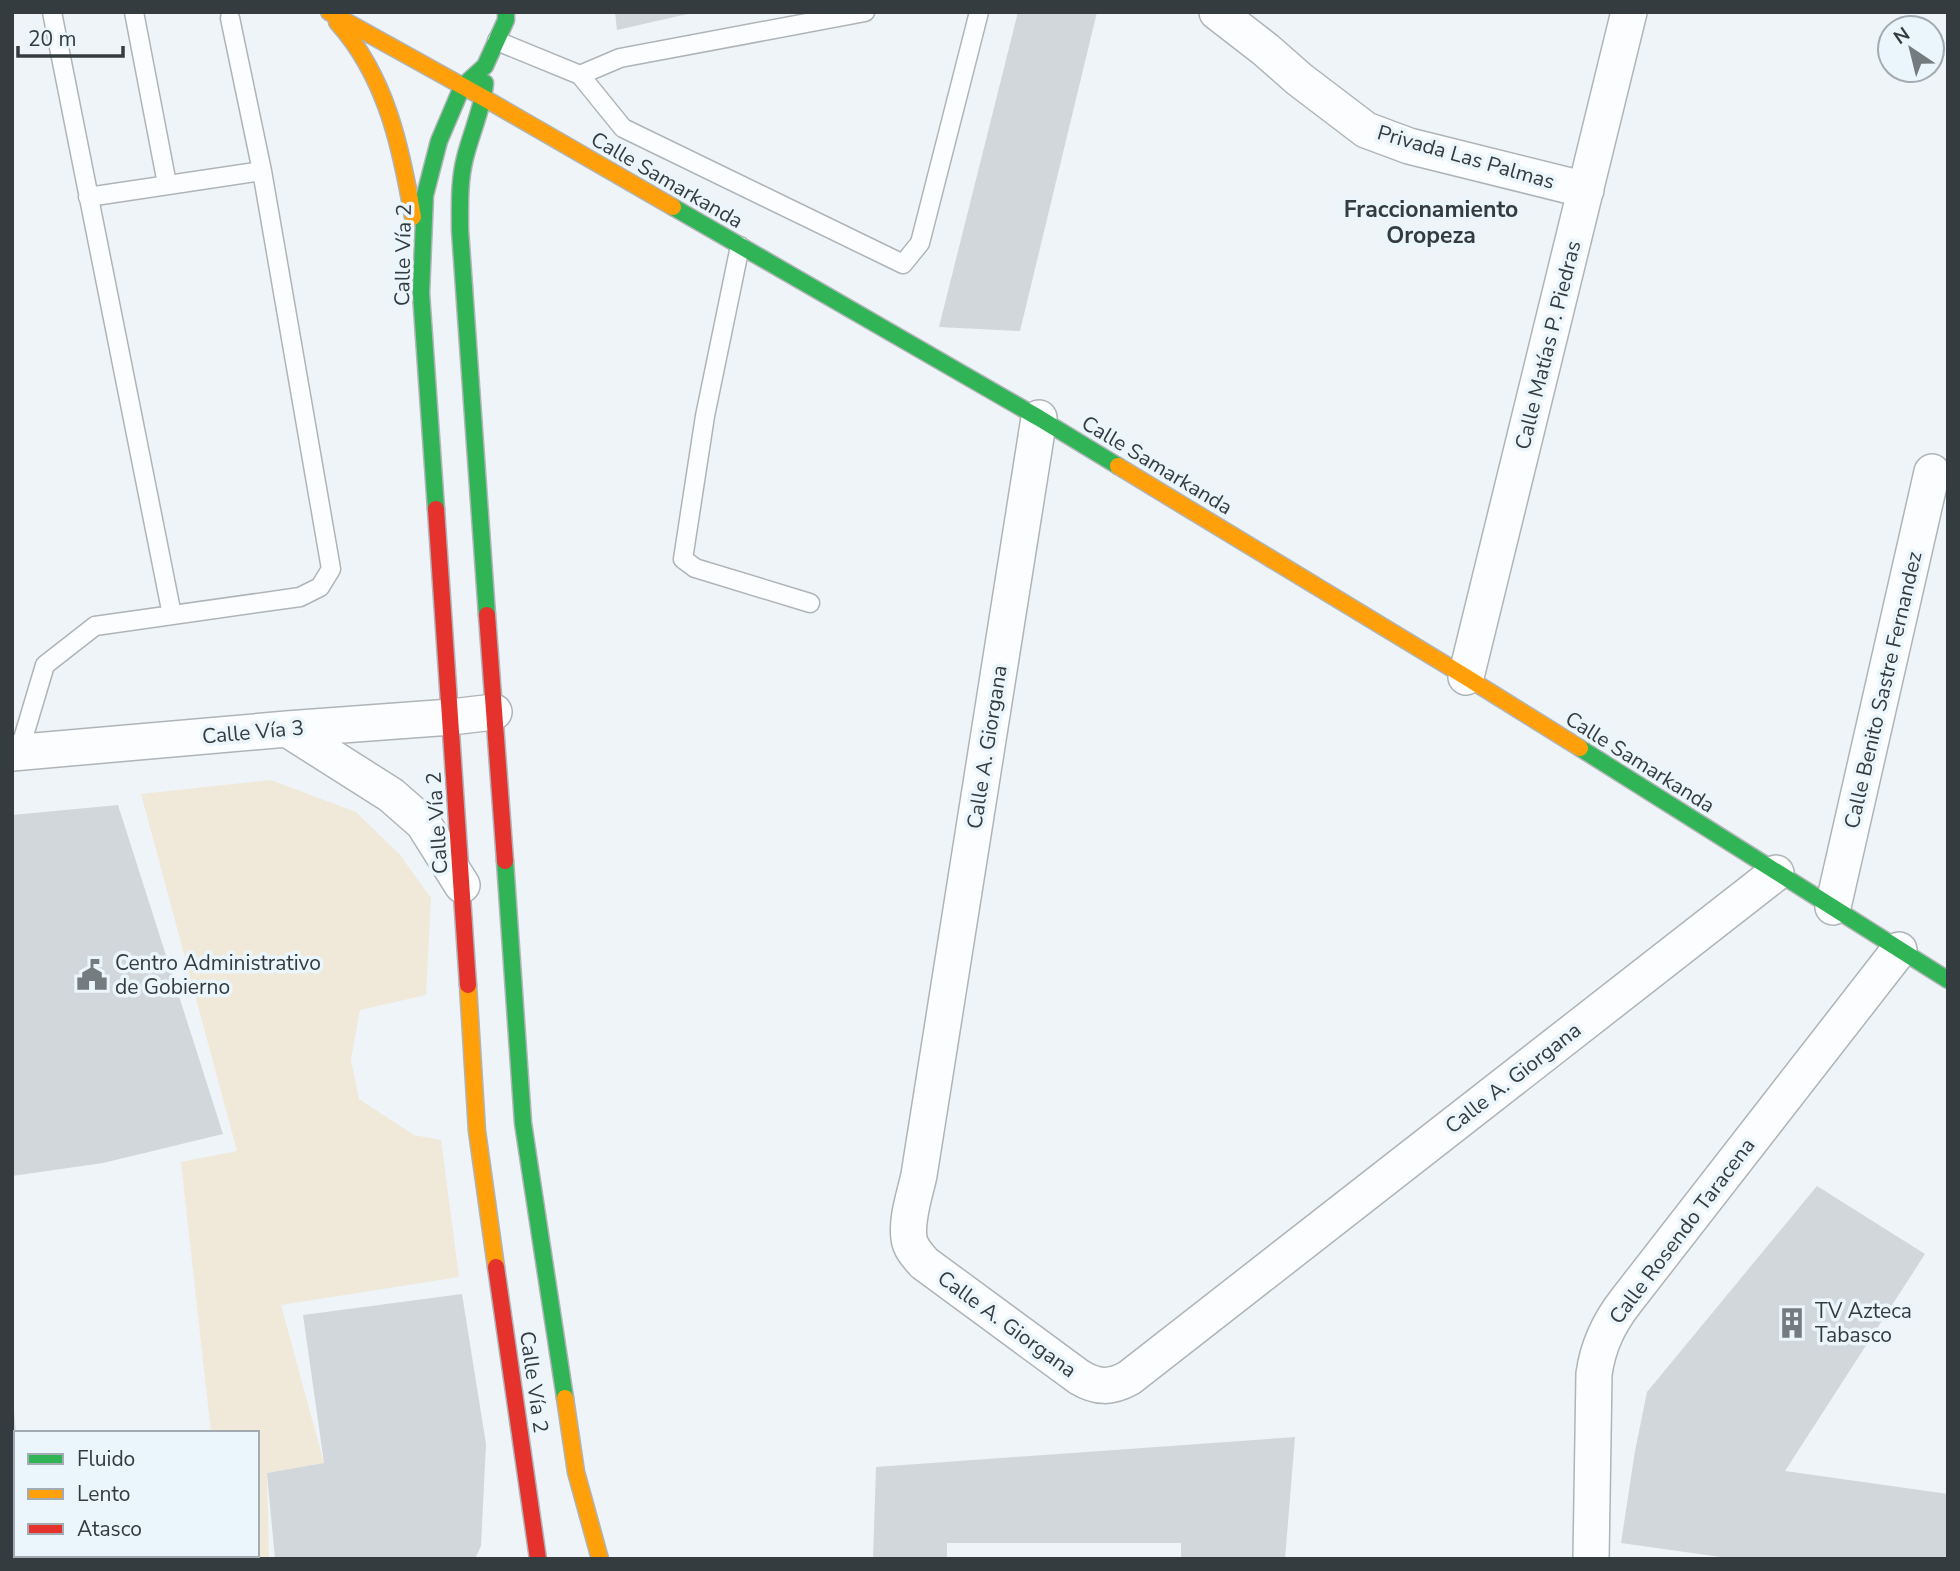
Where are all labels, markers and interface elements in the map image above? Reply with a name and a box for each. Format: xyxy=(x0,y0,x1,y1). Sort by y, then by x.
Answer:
scale bar xyxy=(18,14,122,58)
north arrow xyxy=(1876,14,1946,84)
text: N xyxy=(1889,21,1915,51)
text: 20 m xyxy=(28,25,77,53)
street label: Privada Las Palmas xyxy=(1374,118,1558,196)
street label: Calle Samarkanda xyxy=(586,125,748,235)
district label: Fraccionamiento Oropeza xyxy=(1344,194,1518,251)
street label: Calle Vía 2 xyxy=(388,204,418,306)
street label: Calle Matías P. Piedras xyxy=(1508,238,1588,452)
street label: Calle Samarkanda xyxy=(1076,409,1238,521)
street label: Calle Benito Sastre Fernandez xyxy=(1837,548,1929,831)
street label: Calle A. Giorgana xyxy=(960,663,1014,831)
street label: Calle Samarkanda xyxy=(1560,705,1720,819)
street label: Calle Vía 3 xyxy=(201,714,305,750)
street label: Calle Vía 2 xyxy=(419,771,455,875)
place label: Centro Administrativo de Gobierno xyxy=(115,949,321,1001)
public building icon: Centro Administrativo de Gobierno xyxy=(75,958,109,992)
street label: Calle A. Giorgana xyxy=(1439,1016,1587,1140)
street label: Calle Rosendo Taracena xyxy=(1603,1132,1761,1330)
street label: Calle A. Giorgana xyxy=(932,1264,1082,1384)
place label: TV Azteca Tabasco xyxy=(1815,1297,1912,1349)
building icon: TV Azteca Tabasco xyxy=(1775,1306,1809,1340)
street label: Calle Vía 2 xyxy=(513,1329,555,1435)
legend xyxy=(14,1431,259,1557)
text: Fluido xyxy=(77,1445,135,1473)
text: Lento xyxy=(77,1480,130,1508)
text: Atasco xyxy=(77,1515,142,1543)

